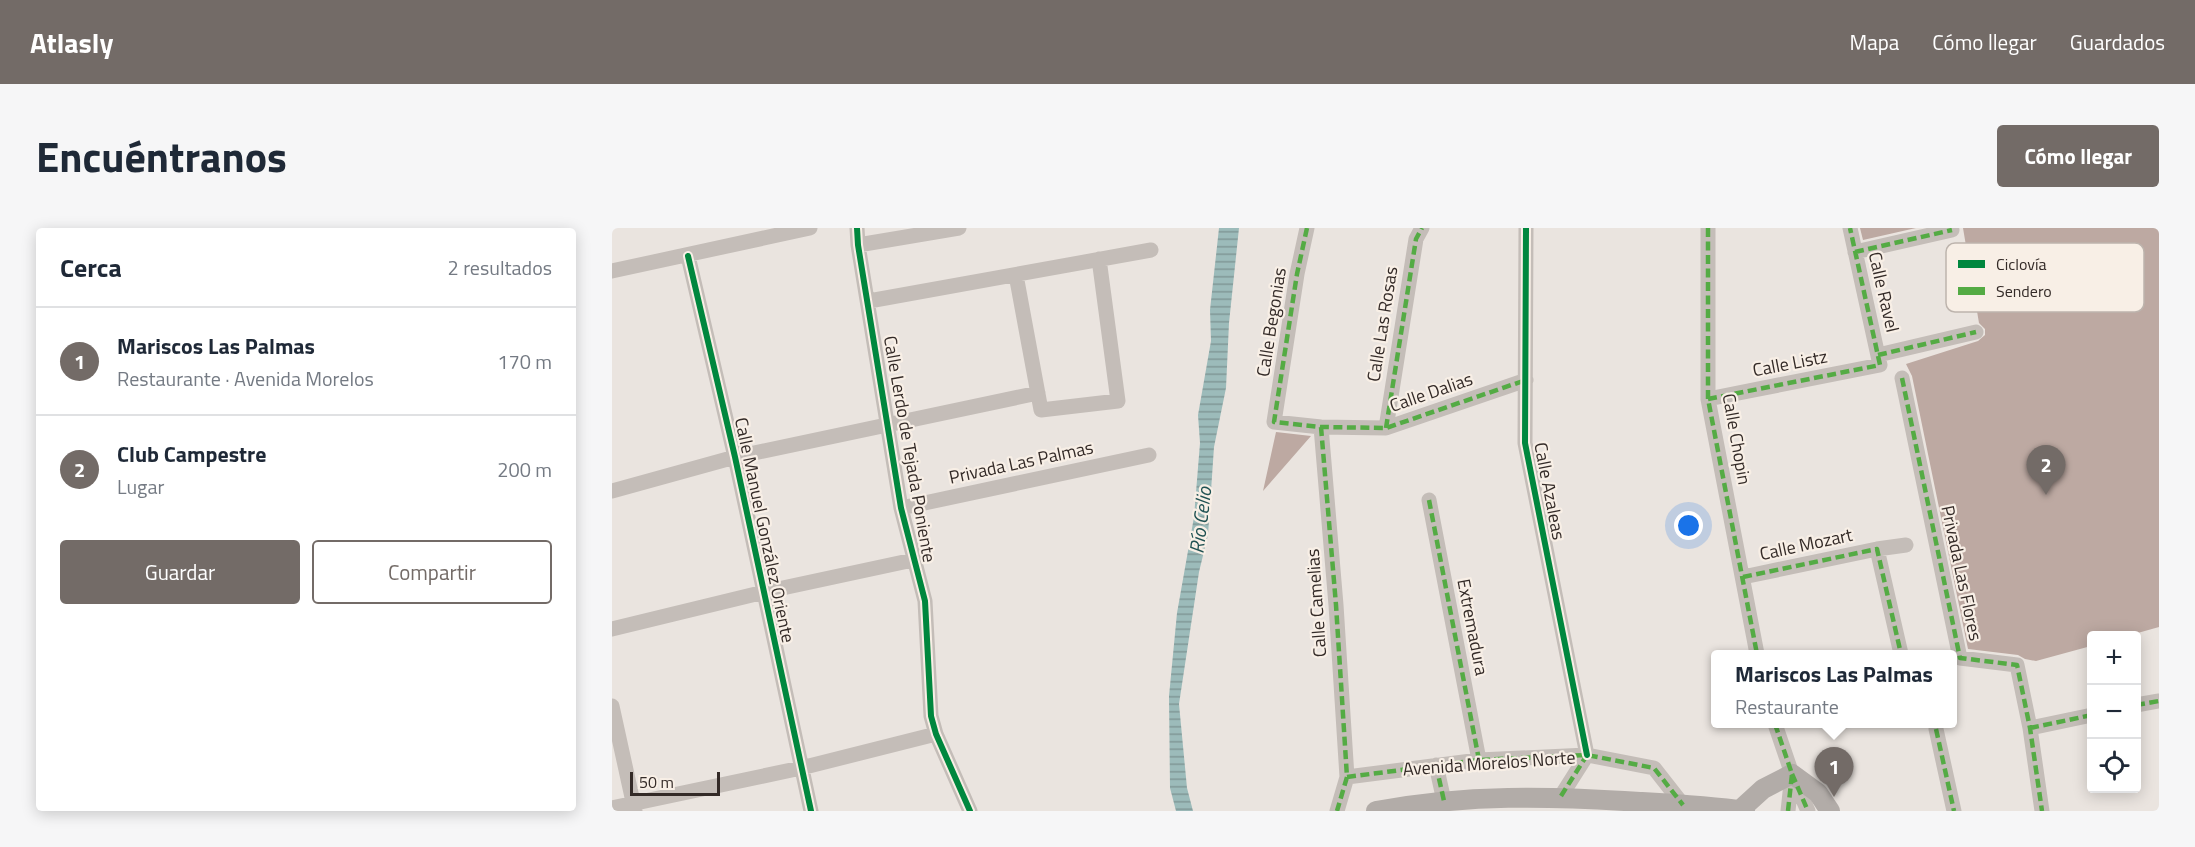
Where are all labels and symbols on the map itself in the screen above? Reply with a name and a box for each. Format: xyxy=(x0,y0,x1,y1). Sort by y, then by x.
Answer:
legend xyxy=(1946,243,2144,312)
street label: Calle Ravel xyxy=(1862,249,1906,335)
text: Ciclovía xyxy=(1996,252,2046,276)
street label: Calle Las Rosas xyxy=(1360,264,1404,384)
street label: Calle Begonias xyxy=(1249,266,1293,378)
text: Sendero xyxy=(1996,279,2052,303)
street label: Calle Lerdo de Tejada Poniente xyxy=(877,334,943,564)
street label: Calle Listz xyxy=(1750,343,1830,383)
street label: Calle Dalias xyxy=(1386,365,1476,419)
street label: Calle Chopin xyxy=(1716,391,1758,487)
street label: Calle Manuel González Oriente xyxy=(728,415,802,645)
street label: Privada Las Palmas xyxy=(946,434,1096,490)
street label: Calle Azaleas xyxy=(1527,440,1573,542)
pin: 2 xyxy=(2026,446,2066,495)
water label: Río Celio xyxy=(1181,484,1220,555)
street label: Privada Las Flores xyxy=(1935,503,1989,643)
your location xyxy=(1674,511,1703,540)
street label: Calle Mozart xyxy=(1757,521,1856,567)
street label: Calle Camelias xyxy=(1299,548,1333,658)
street label: Extremadura xyxy=(1450,576,1496,678)
street label: Avenida Morelos Norte xyxy=(1402,743,1576,783)
pin: 1 xyxy=(1814,748,1854,797)
scale bar xyxy=(630,769,720,796)

